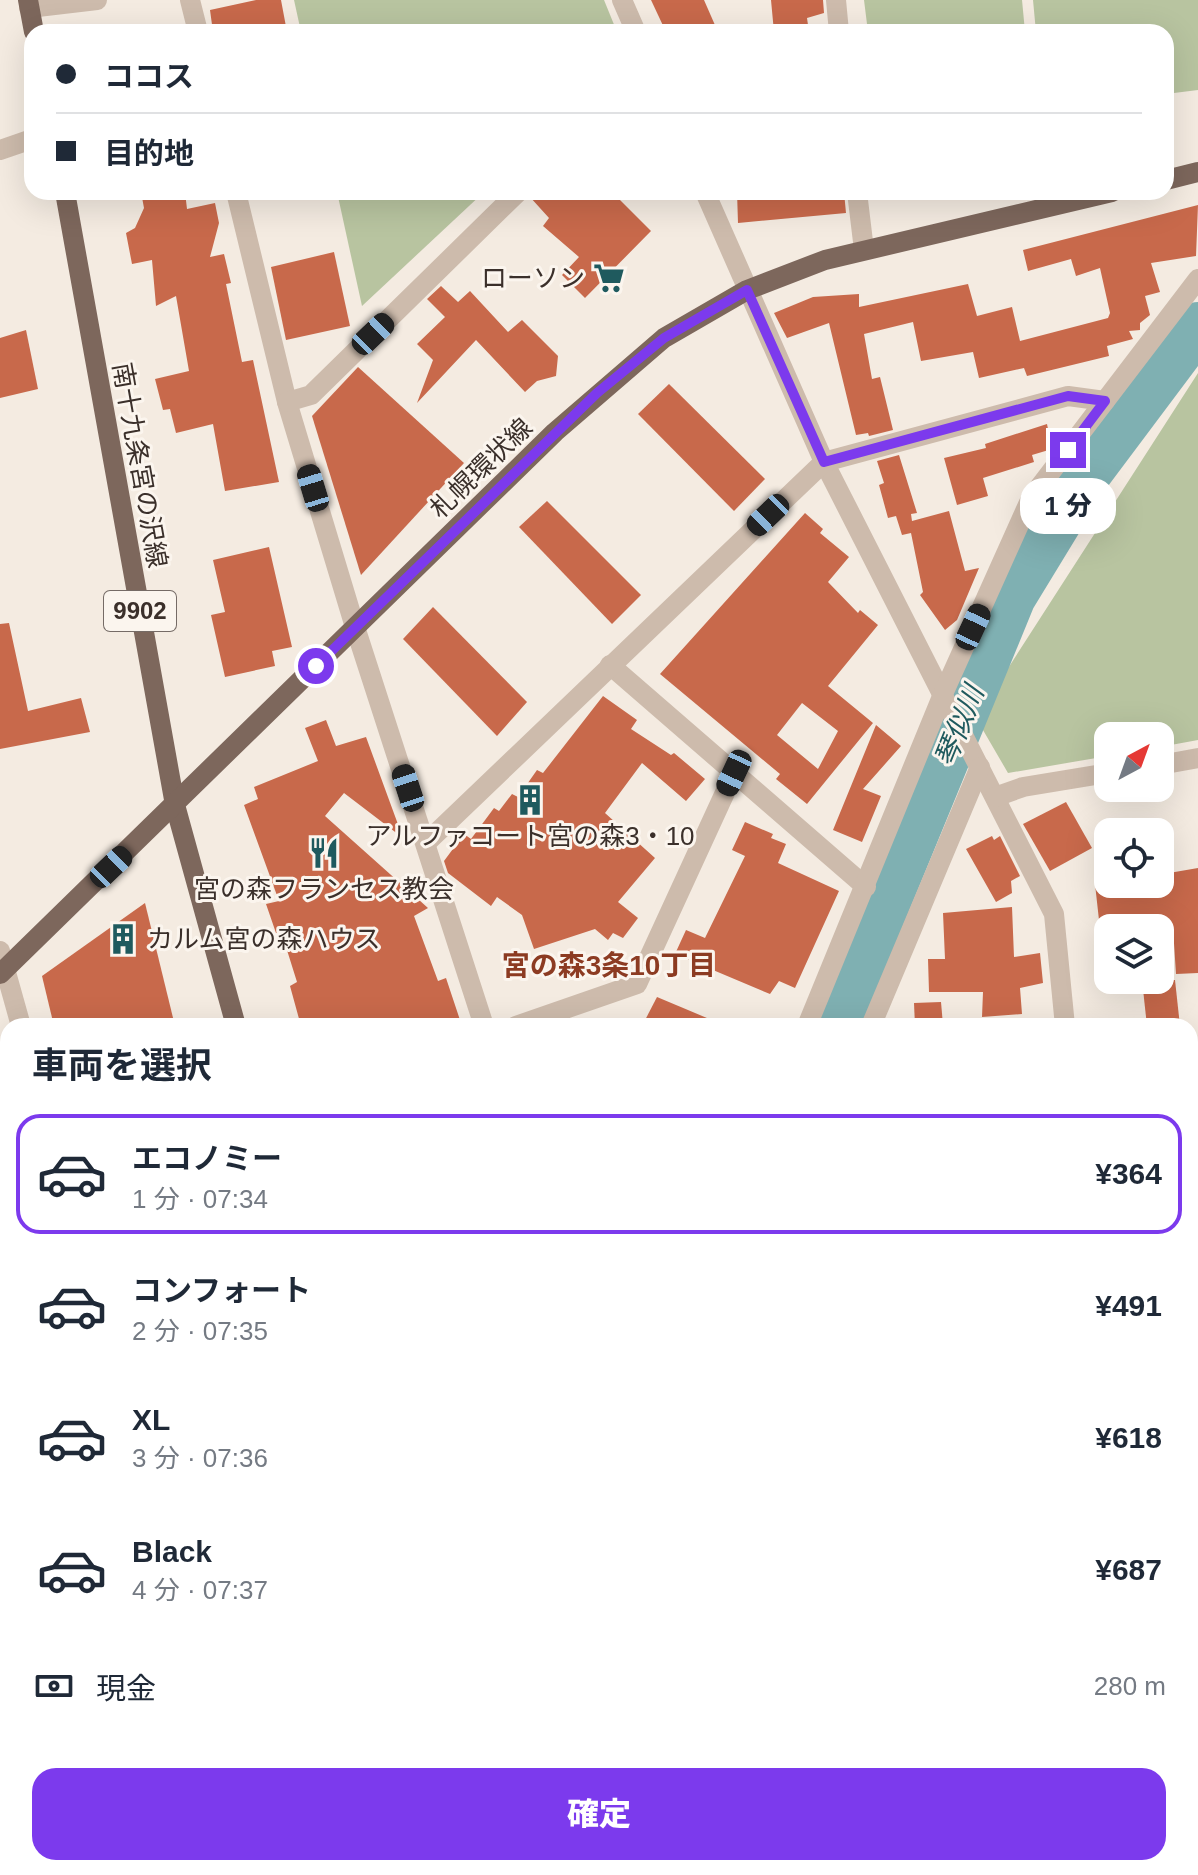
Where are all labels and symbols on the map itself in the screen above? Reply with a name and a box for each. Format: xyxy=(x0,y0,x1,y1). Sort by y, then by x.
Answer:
supermarket icon: ローソン xyxy=(592,261,626,295)
place label: ローソン xyxy=(481,263,585,293)
car xyxy=(347,309,399,359)
street label: 南十九条宮の沢線 xyxy=(107,360,173,570)
street label: 札幌環状線 xyxy=(424,412,538,524)
route end xyxy=(1050,432,1086,468)
car xyxy=(295,462,331,514)
callout: 1 分 xyxy=(1020,478,1116,534)
car xyxy=(742,490,794,540)
road number: 9902 xyxy=(104,591,176,631)
car xyxy=(952,600,994,654)
route start xyxy=(298,648,334,684)
water label: 琴似川 xyxy=(929,679,991,771)
north arrow xyxy=(1094,722,1174,802)
car xyxy=(713,746,755,800)
car xyxy=(389,761,427,815)
building icon: アルファコート宮の森3・10 xyxy=(513,783,547,817)
place label: アルファコート宮の森3・10 xyxy=(365,821,695,851)
restaurant icon: 宮の森フランセス教会 xyxy=(307,836,341,870)
car xyxy=(85,842,137,892)
place label: 宮の森フランセス教会 xyxy=(194,874,454,904)
building icon: カルム宮の森ハウス xyxy=(106,922,140,956)
place label: カルム宮の森ハウス xyxy=(147,924,380,954)
district label: 宮の森3条10丁目 xyxy=(502,950,716,981)

